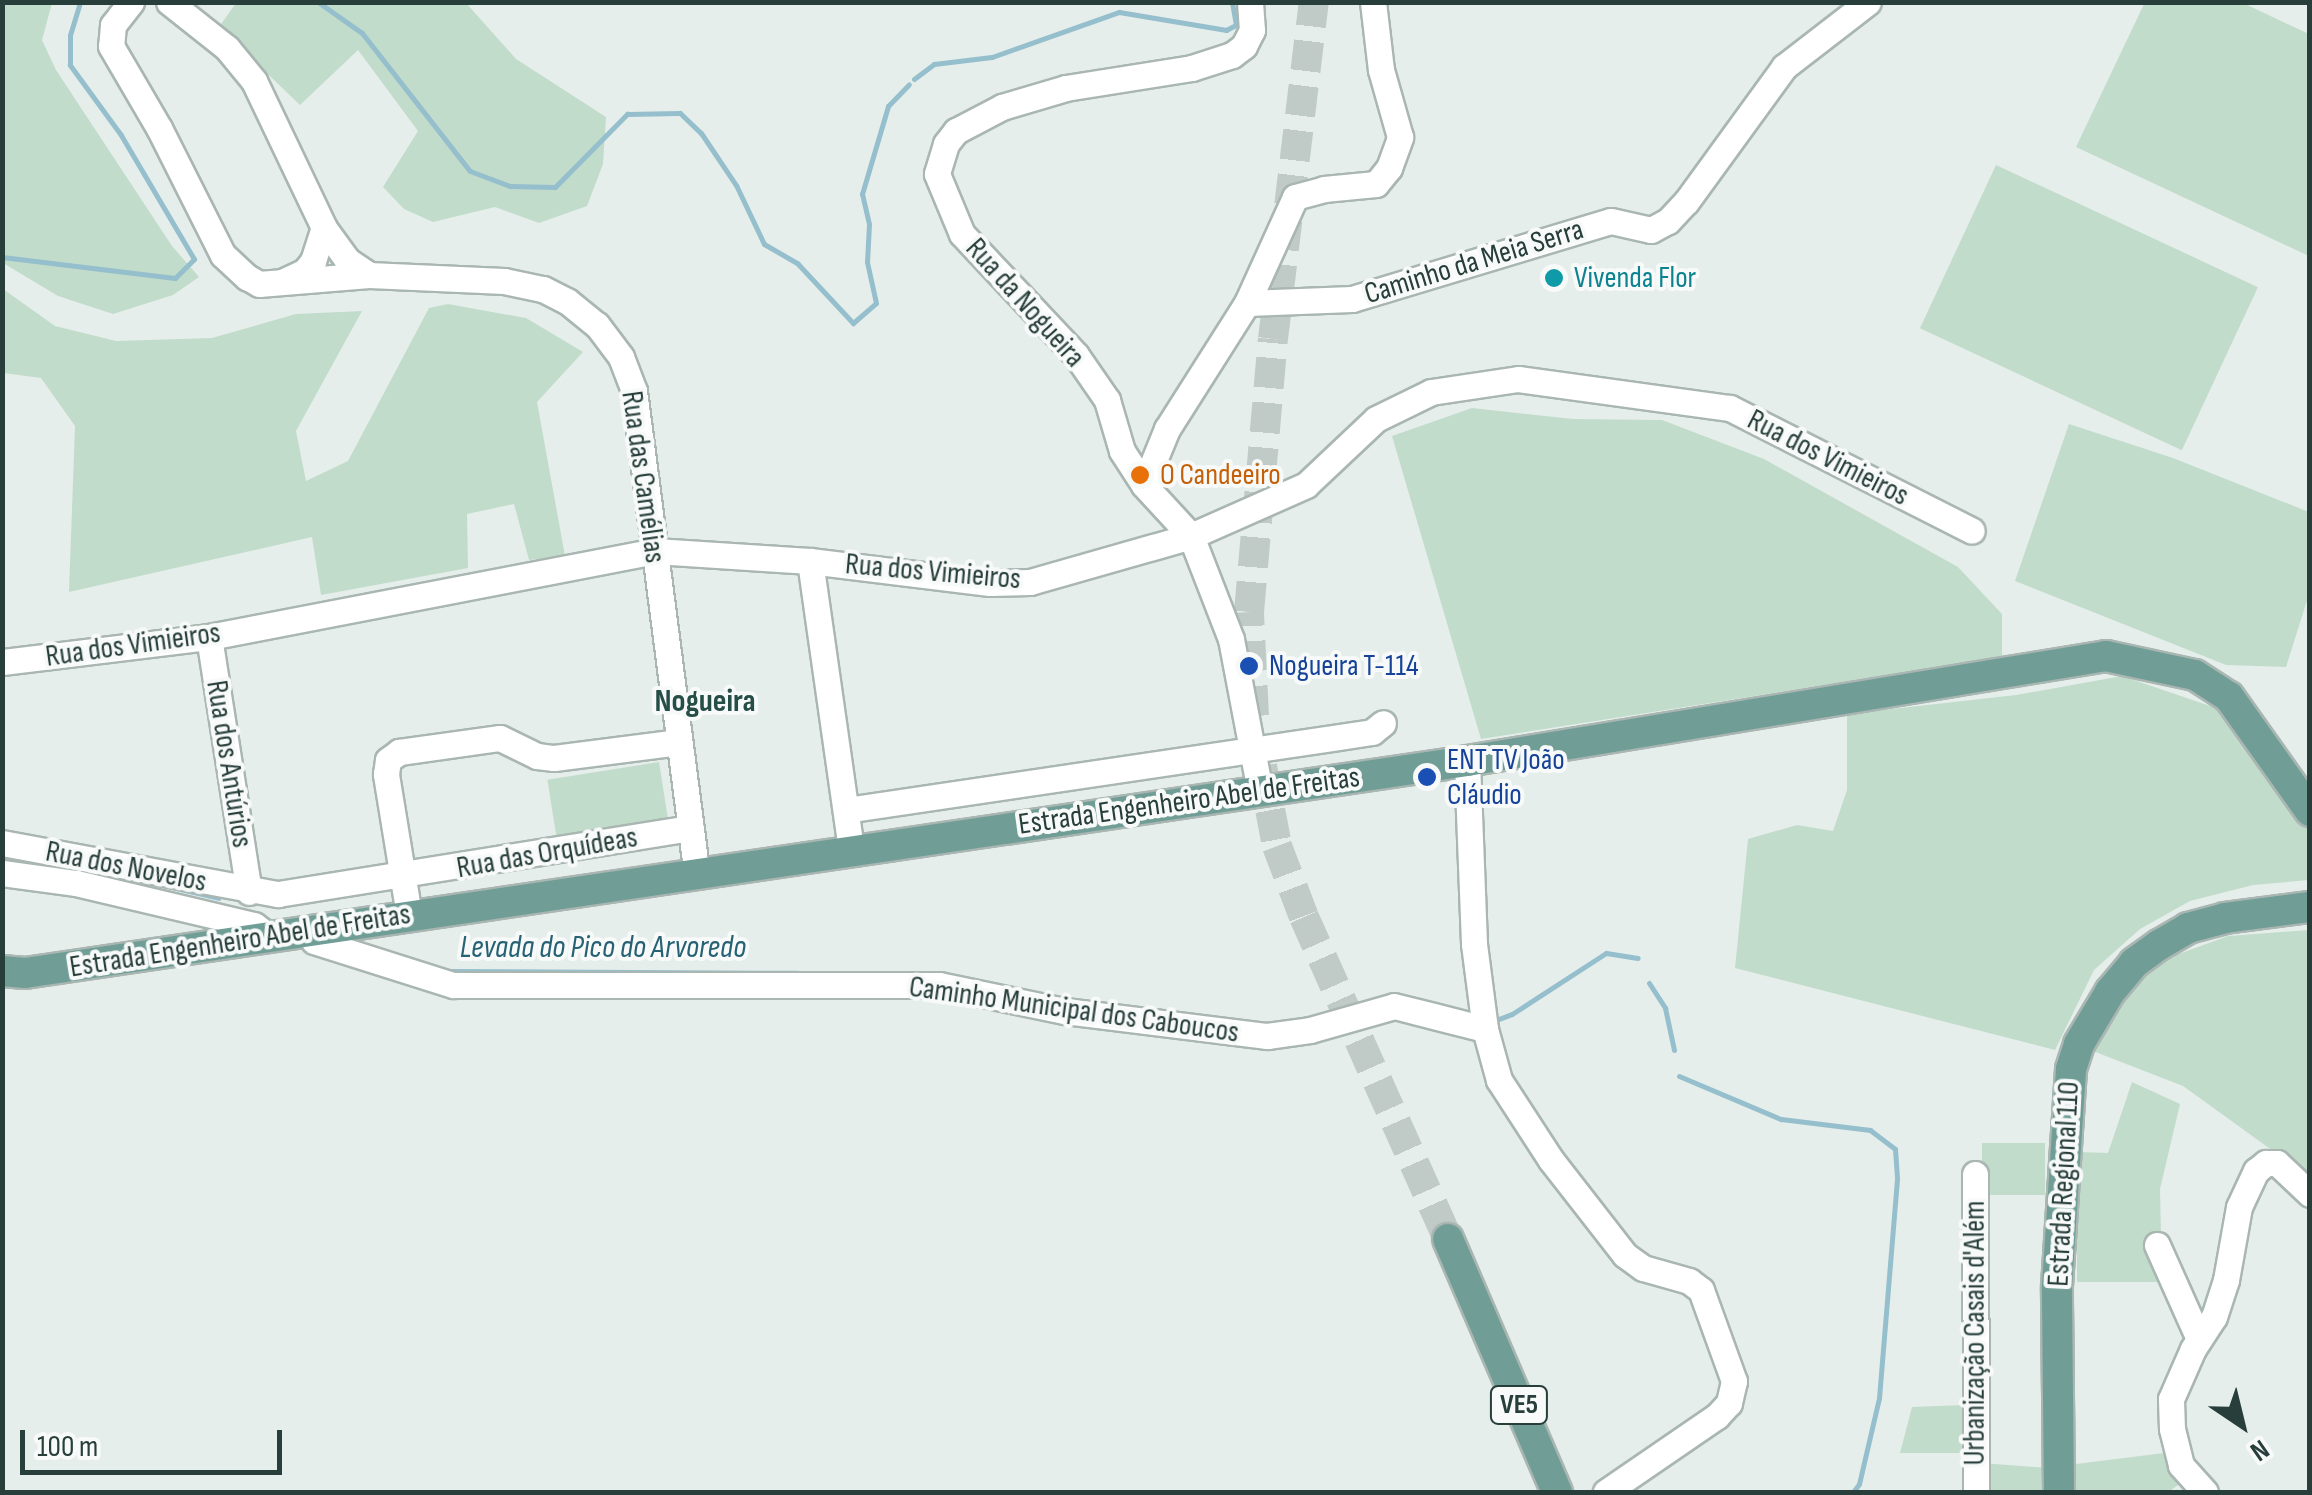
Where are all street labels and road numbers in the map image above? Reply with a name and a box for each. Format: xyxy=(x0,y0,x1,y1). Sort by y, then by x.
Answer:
street label: Caminho da Meia Serra xyxy=(1360,212,1588,312)
street label: Rua da Nogueira xyxy=(958,231,1092,375)
street label: Rua das Camélias xyxy=(613,389,673,565)
street label: Rua dos Vimieiros xyxy=(1741,402,1915,514)
street label: Rua dos Vimieiros xyxy=(844,546,1022,598)
street label: Rua dos Vimieiros xyxy=(43,615,223,675)
street label: Rua dos Antúrios xyxy=(198,678,260,850)
street label: Estrada Engenheiro Abel de Freitas xyxy=(1016,759,1362,843)
street label: Rua das Orquídeas xyxy=(454,819,640,887)
street label: Rua dos Novelos xyxy=(43,834,209,900)
street label: Estrada Engenheiro Abel de Freitas xyxy=(67,896,413,986)
street label: Caminho Municipal dos Caboucos xyxy=(907,969,1241,1051)
street label: Estrada Regional 110 xyxy=(2041,1080,2087,1288)
street label: Urbanização Casais d'Além xyxy=(1957,1201,1993,1465)
road number: VE5 xyxy=(1489,1382,1549,1428)

